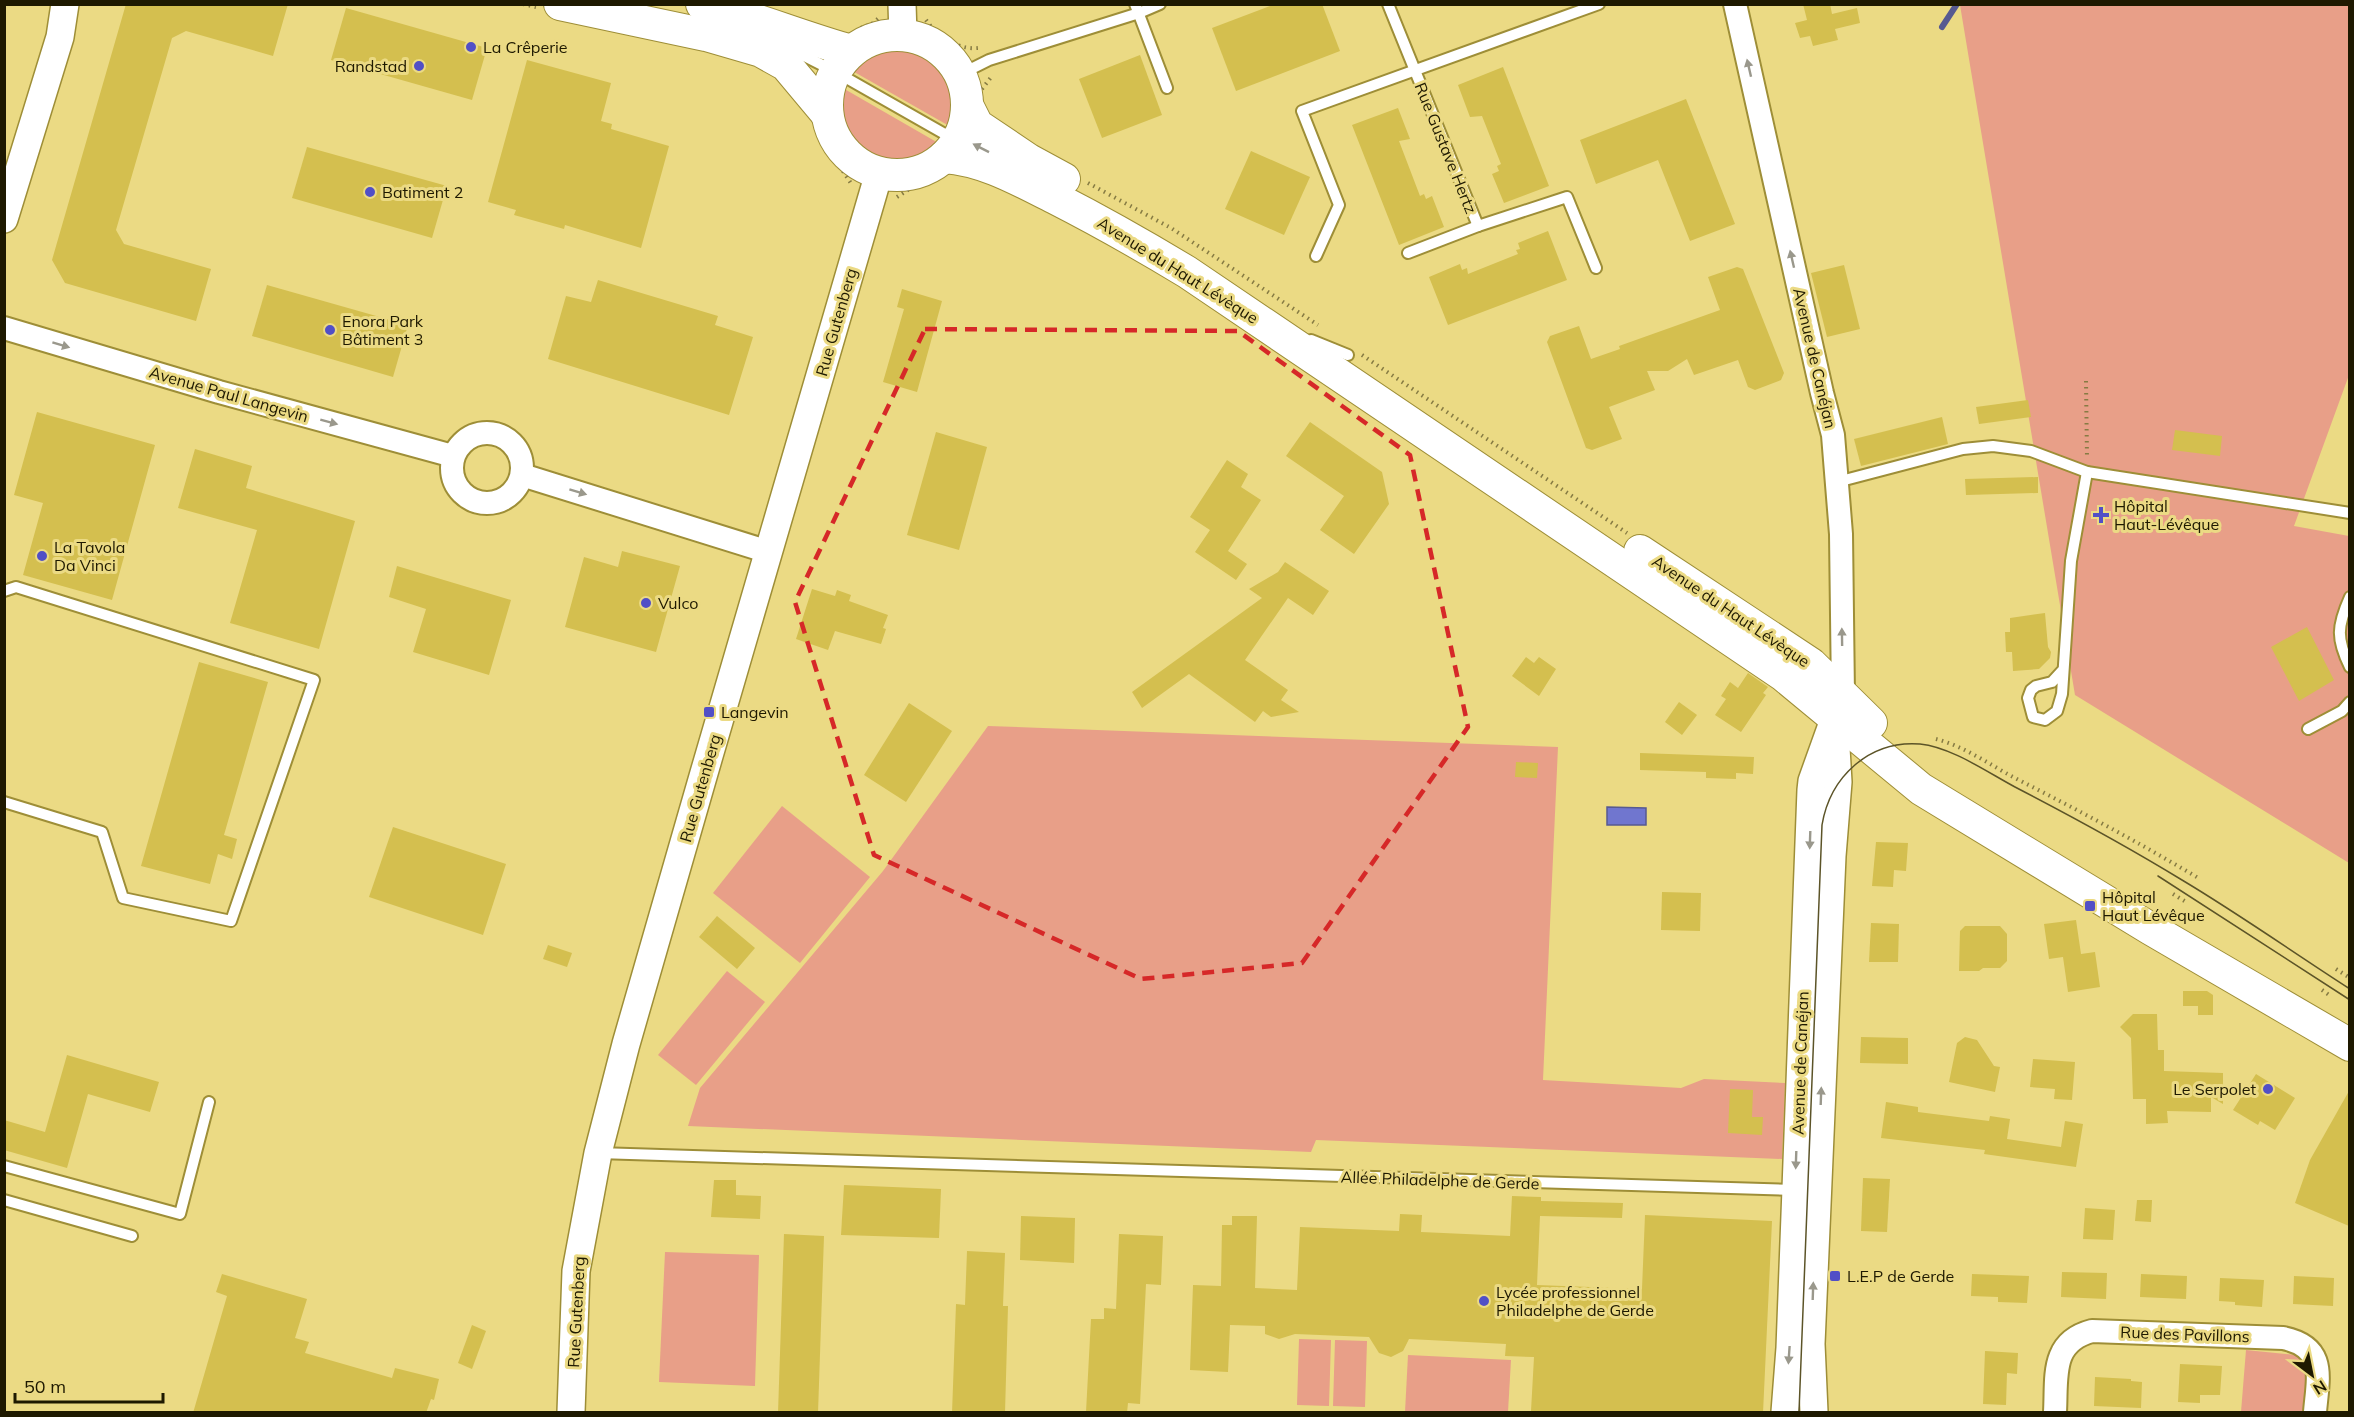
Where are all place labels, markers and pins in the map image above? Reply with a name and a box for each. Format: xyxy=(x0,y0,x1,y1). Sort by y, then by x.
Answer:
place label: La Crêperie xyxy=(483,37,567,57)
marker: La Crêperie xyxy=(464,40,478,54)
place label: Randstad xyxy=(335,56,407,76)
marker: Randstad xyxy=(412,59,426,73)
place label: Batiment 2 xyxy=(382,182,463,202)
marker: Batiment 2 xyxy=(363,185,377,199)
place label: Enora Park Bâtiment 3 xyxy=(342,311,424,349)
marker: Enora Park Bâtiment 3 xyxy=(323,323,337,337)
place label: Hôpital Haut-Lévêque xyxy=(2114,496,2219,534)
marker: Hôpital Haut-Lévêque xyxy=(2092,506,2110,524)
place label: La Tavola Da Vinci xyxy=(54,537,125,575)
marker: La Tavola Da Vinci xyxy=(35,549,49,563)
place label: Vulco xyxy=(658,593,698,613)
marker: Vulco xyxy=(639,596,653,610)
place label: Langevin xyxy=(721,702,789,722)
marker: Langevin xyxy=(702,705,716,719)
place label: Hôpital Haut Lévêque xyxy=(2102,887,2205,925)
marker: Hôpital Haut Lévêque xyxy=(2083,899,2097,913)
place label: Le Serpolet xyxy=(2173,1079,2256,1099)
marker: Le Serpolet xyxy=(2261,1082,2275,1096)
place label: L.E.P de Gerde xyxy=(1847,1266,1954,1286)
marker: L.E.P de Gerde xyxy=(1828,1269,1842,1283)
place label: Lycée professionnel Philadelphe de Gerde xyxy=(1496,1282,1654,1320)
marker: Lycée professionnel Philadelphe de Gerde xyxy=(1477,1294,1491,1308)

